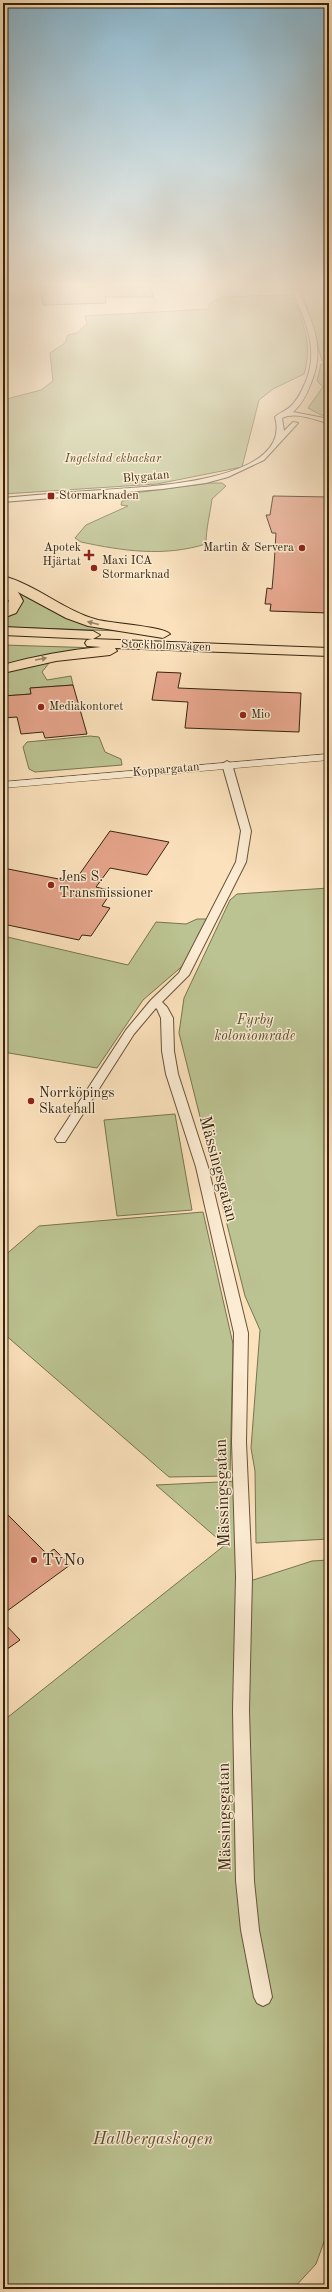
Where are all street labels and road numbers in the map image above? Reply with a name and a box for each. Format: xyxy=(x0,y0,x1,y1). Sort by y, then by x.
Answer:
street label: Blygatan xyxy=(122,469,170,485)
street label: Stockholmsvägen xyxy=(121,638,212,654)
street label: Koppargatan xyxy=(132,761,201,779)
street label: Mässingsgatan xyxy=(196,1114,240,1224)
street label: Mässingsgatan xyxy=(213,1438,233,1548)
street label: Mässingsgatan xyxy=(216,1762,234,1872)

